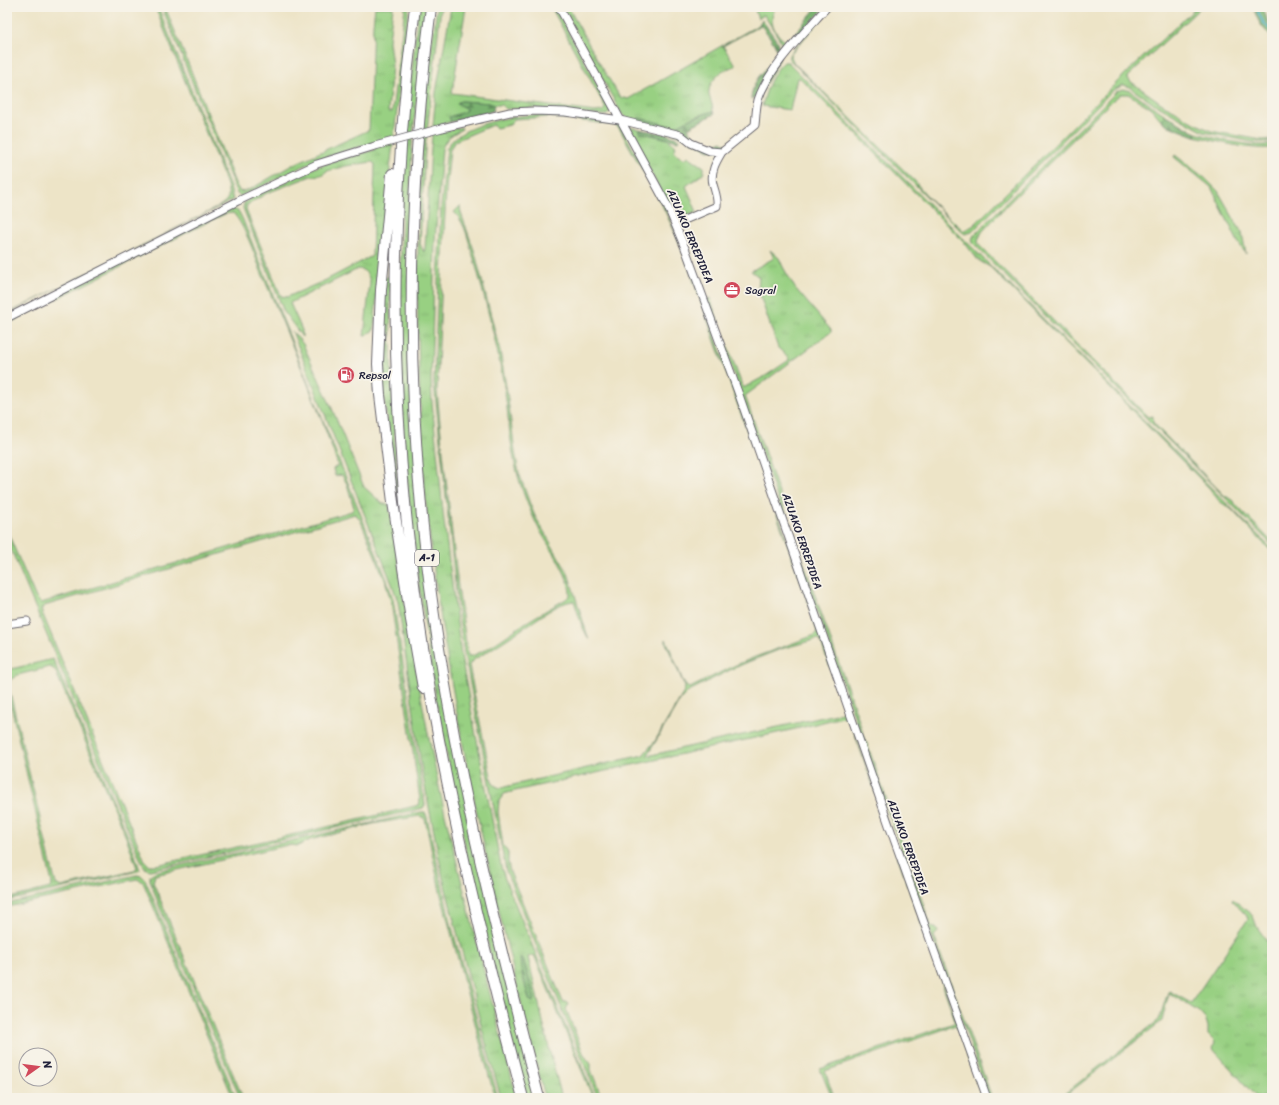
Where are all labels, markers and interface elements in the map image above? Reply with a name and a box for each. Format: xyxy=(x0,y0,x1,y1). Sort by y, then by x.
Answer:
street label: AZUAKO ERREPIDEA xyxy=(661,185,718,286)
office icon: Sagral xyxy=(722,280,742,300)
place label: Sagral xyxy=(745,281,777,300)
fuel station icon: Repsol xyxy=(336,365,356,385)
place label: Repsol xyxy=(359,366,392,385)
street label: AZUAKO ERREPIDEA xyxy=(776,489,827,592)
road number: A-1 xyxy=(415,550,439,566)
street label: AZUAKO ERREPIDEA xyxy=(881,795,934,898)
north arrow xyxy=(18,1047,58,1087)
text: N xyxy=(37,1058,57,1071)

